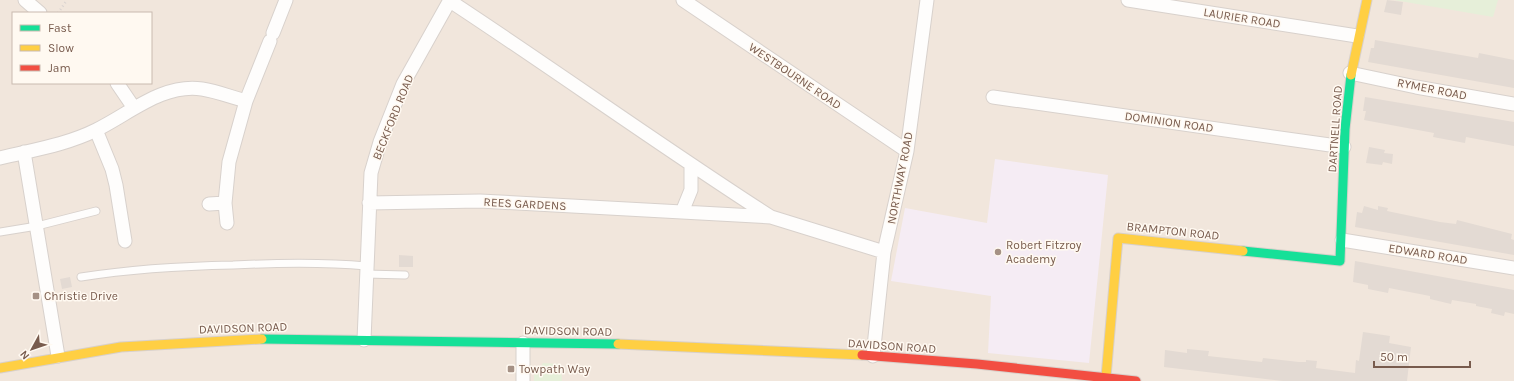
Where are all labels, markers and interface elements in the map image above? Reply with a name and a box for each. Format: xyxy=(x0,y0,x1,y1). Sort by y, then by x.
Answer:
street label: LAURIER ROAD xyxy=(1202,5,1282,31)
legend xyxy=(12,12,152,84)
text: Fast xyxy=(48,21,72,35)
street label: WESTBOURNE ROAD xyxy=(746,40,844,112)
text: Slow xyxy=(48,41,74,55)
text: Jam xyxy=(48,61,71,75)
street label: BECKFORD ROAD xyxy=(369,72,417,162)
street label: RYMER ROAD xyxy=(1396,75,1468,103)
street label: DARTNELL ROAD xyxy=(1325,85,1345,173)
street label: DOMINION ROAD xyxy=(1124,109,1214,135)
street label: NORTHWAY ROAD xyxy=(884,131,916,225)
street label: REES GARDENS xyxy=(483,195,567,213)
street label: BRAMPTON ROAD xyxy=(1126,219,1220,243)
place label: Robert Fitzroy Academy xyxy=(1006,238,1082,266)
street label: EDWARD ROAD xyxy=(1387,241,1469,267)
marker: Robert Fitzroy Academy xyxy=(993,247,1003,257)
place label: Christie Drive xyxy=(44,289,118,303)
marker: Christie Drive xyxy=(31,291,41,301)
street label: DAVIDSON ROAD xyxy=(199,319,288,337)
street label: DAVIDSON ROAD xyxy=(524,323,612,339)
north arrow xyxy=(12,329,52,369)
street label: DAVIDSON ROAD xyxy=(847,336,937,356)
scale bar xyxy=(1374,343,1470,369)
text: N xyxy=(17,348,32,362)
text: 50 m xyxy=(1380,350,1408,364)
place label: Towpath Way xyxy=(519,362,590,376)
marker: Towpath Way xyxy=(506,364,516,374)

